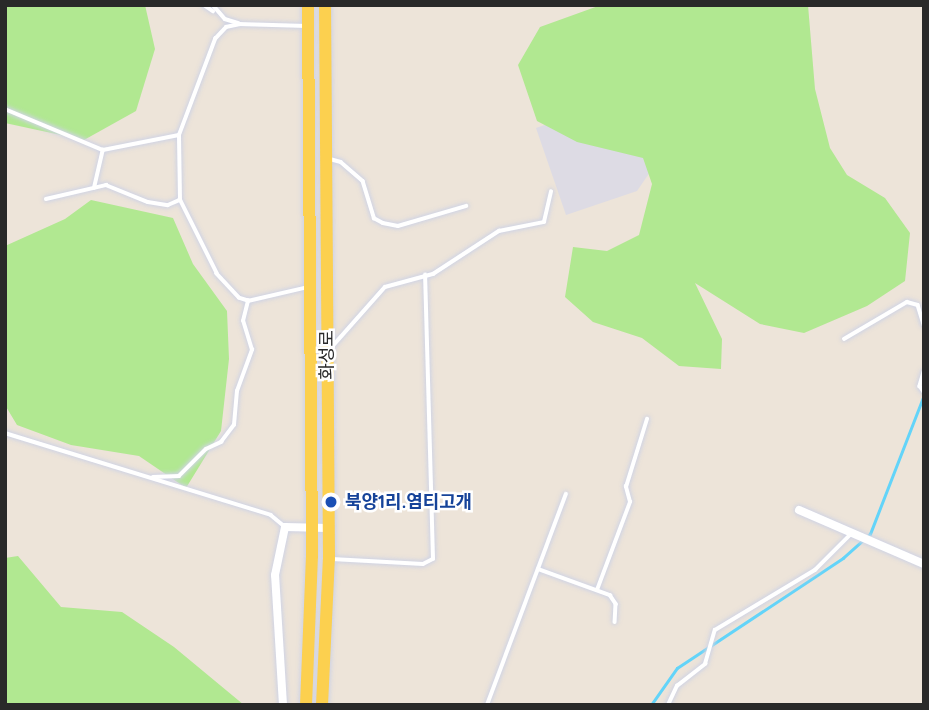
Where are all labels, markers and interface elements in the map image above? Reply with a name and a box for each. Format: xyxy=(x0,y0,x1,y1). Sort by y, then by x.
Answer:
street label: 화성로 xyxy=(316,330,338,380)
place label: 북양1리.염티고개 xyxy=(345,491,472,513)
marker: 북양1리.염티고개 xyxy=(323,494,339,510)

